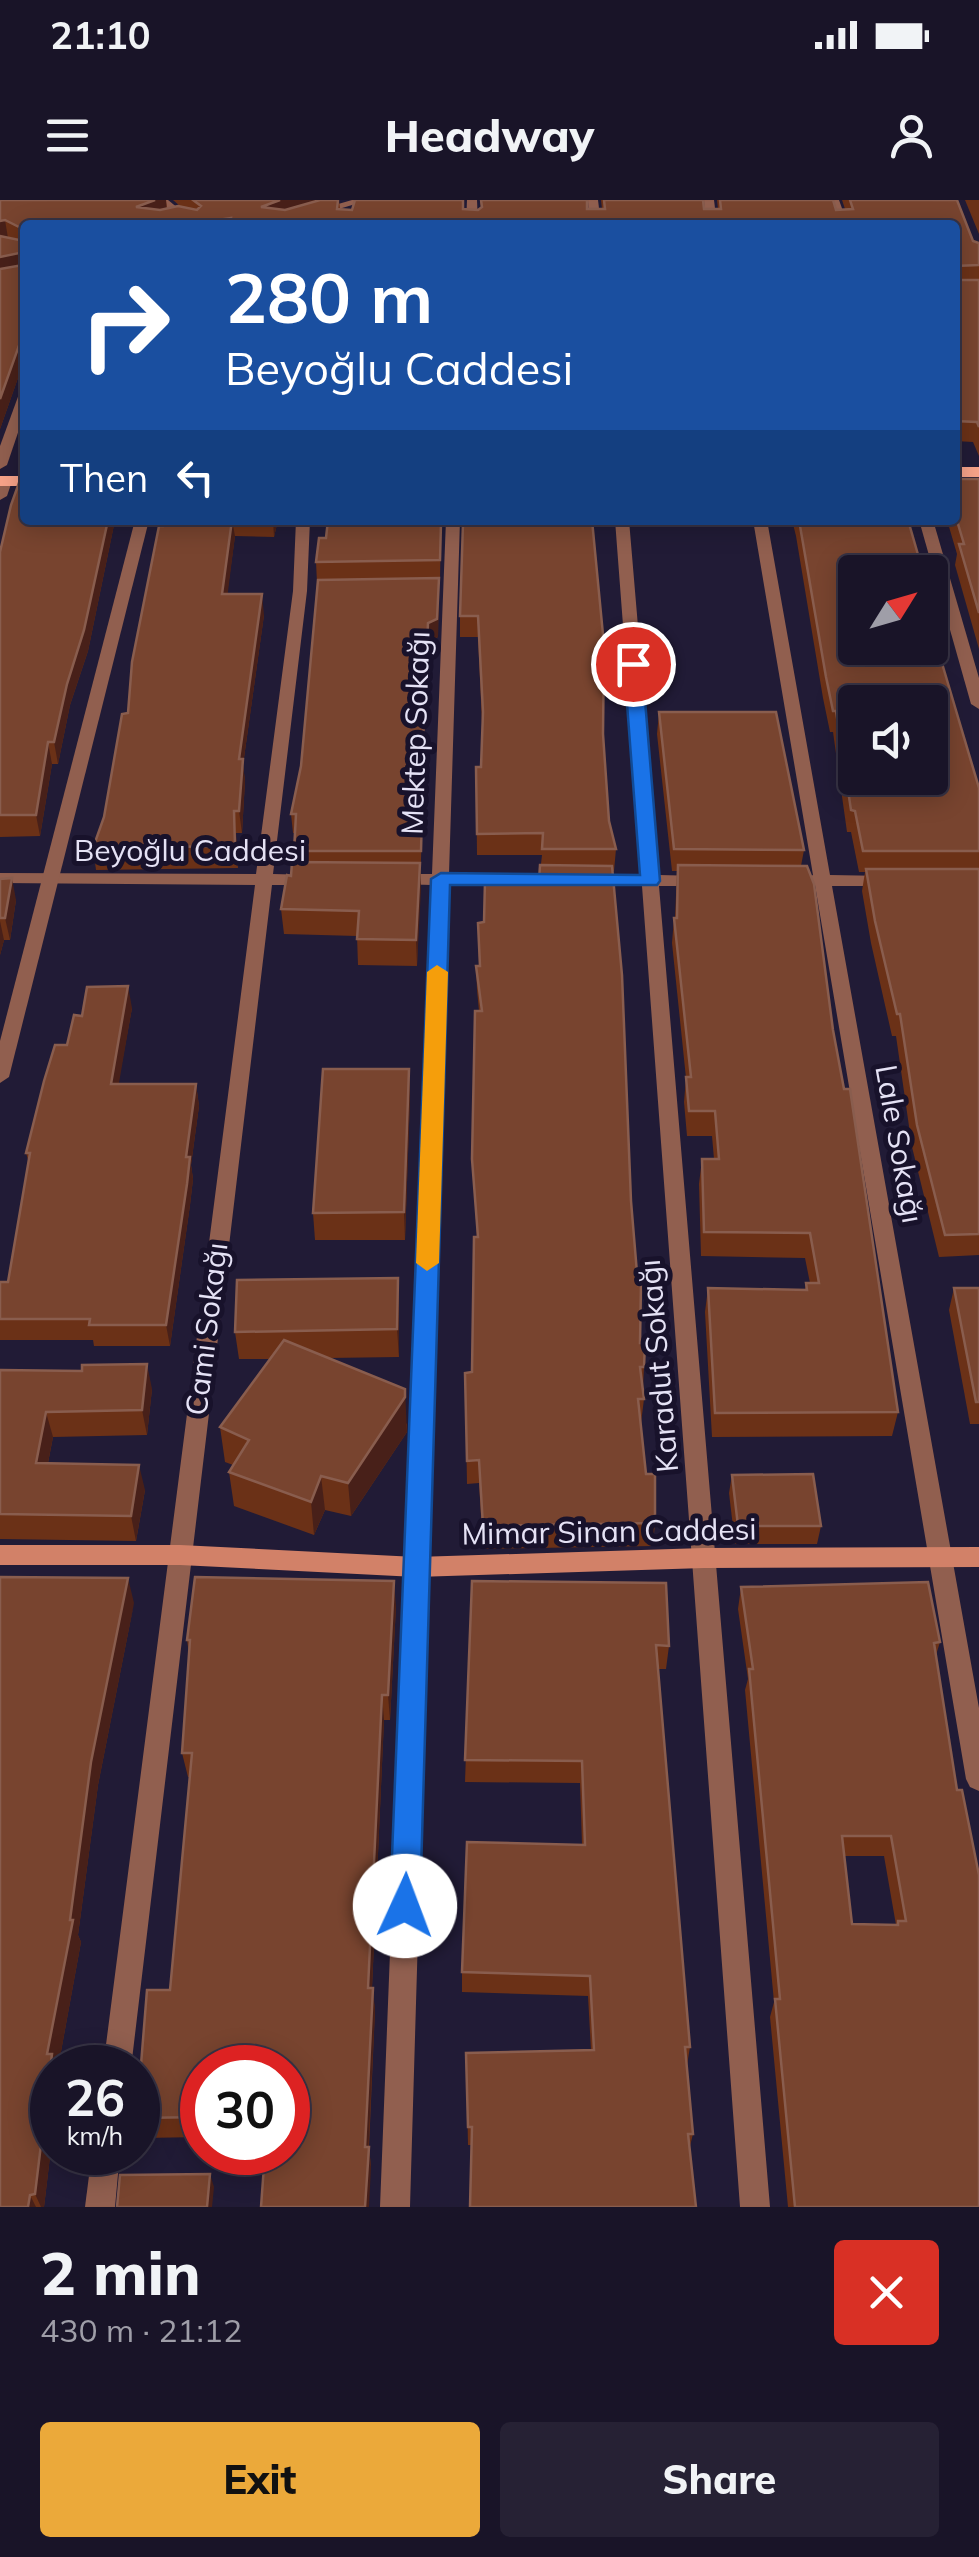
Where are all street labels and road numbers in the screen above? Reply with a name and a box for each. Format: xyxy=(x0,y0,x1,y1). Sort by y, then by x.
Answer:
street label: Mektep Sokağı xyxy=(392,630,438,836)
street label: Beyoğlu Caddesi xyxy=(74,831,306,869)
street label: Lale Sokağı xyxy=(867,1062,933,1226)
street label: Cami Sokağı xyxy=(177,1240,235,1417)
street label: Karadut Sokağı xyxy=(630,1258,686,1474)
street label: Mimar Sinan Caddesi xyxy=(461,1509,757,1553)

